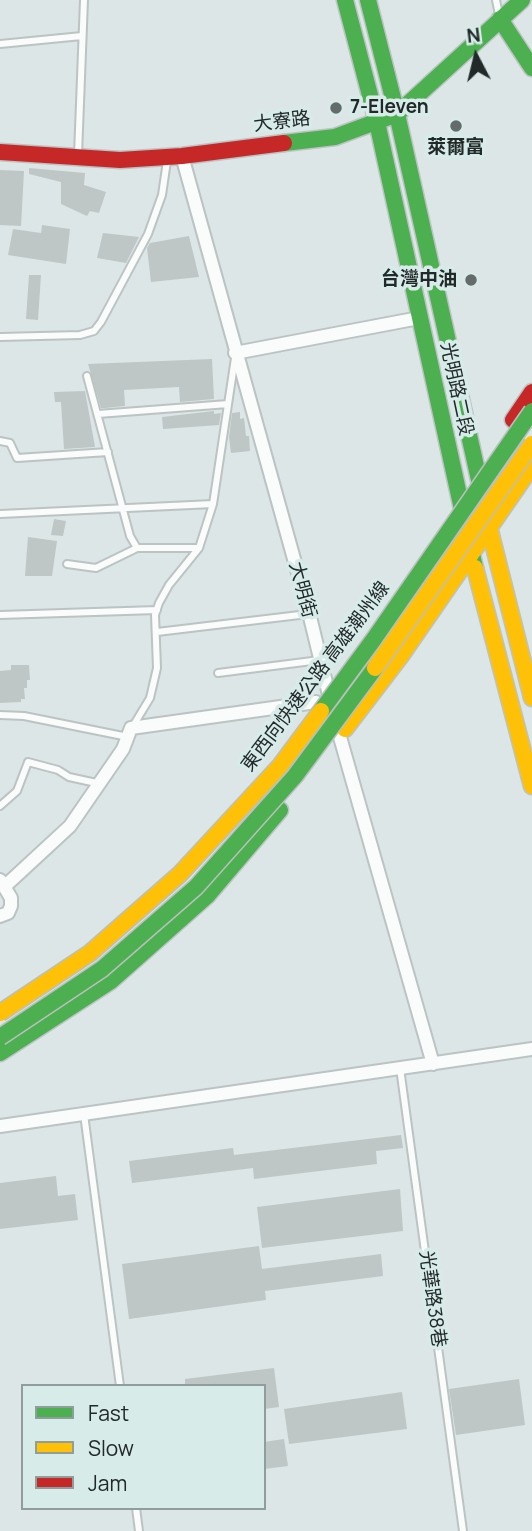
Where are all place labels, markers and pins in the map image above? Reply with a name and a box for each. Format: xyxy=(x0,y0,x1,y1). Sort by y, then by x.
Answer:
place label: 7-Eleven xyxy=(350,97,429,119)
marker: 7-Eleven xyxy=(328,100,344,116)
marker: 萊爾富 xyxy=(448,118,464,134)
place label: 萊爾富 xyxy=(428,137,484,159)
place label: 台灣中油 xyxy=(381,269,457,291)
marker: 台灣中油 xyxy=(463,272,479,288)

